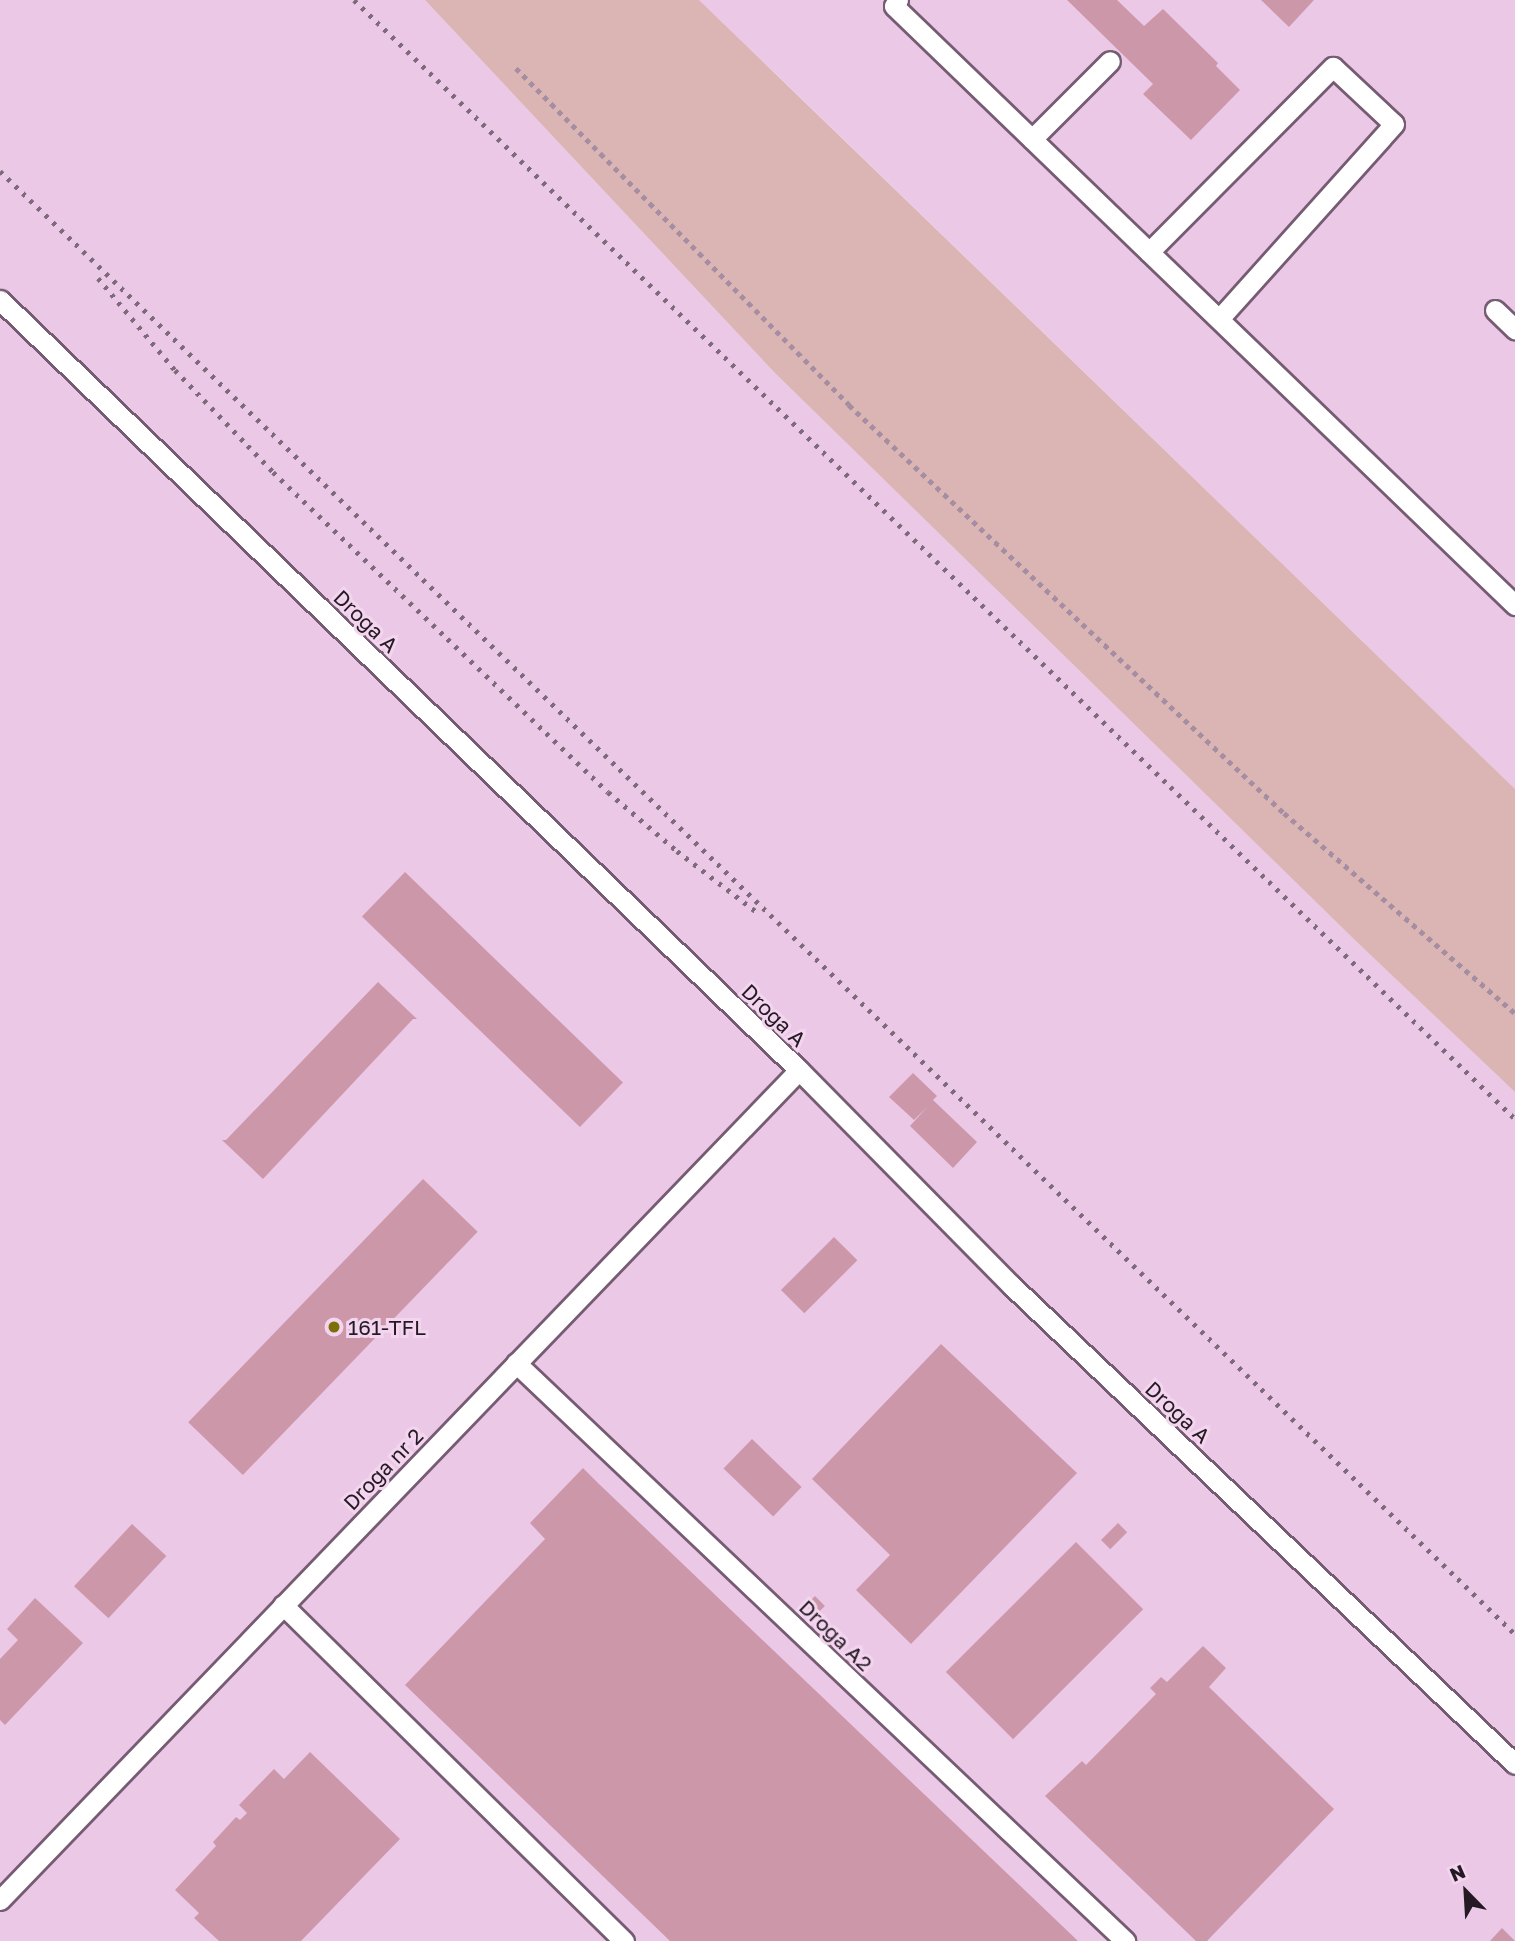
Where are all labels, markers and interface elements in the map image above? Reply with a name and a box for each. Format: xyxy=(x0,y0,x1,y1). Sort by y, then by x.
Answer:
street label: Droga A xyxy=(329,584,403,658)
street label: Droga A xyxy=(737,978,811,1052)
place label: 161-TFL xyxy=(348,1314,426,1340)
marker: 161-TFL xyxy=(326,1319,342,1335)
street label: Droga A xyxy=(1140,1376,1216,1448)
street label: Droga nr 2 xyxy=(338,1423,428,1515)
street label: Droga A2 xyxy=(794,1594,878,1676)
north arrow xyxy=(1431,1857,1501,1927)
text: N xyxy=(1446,1859,1469,1886)

